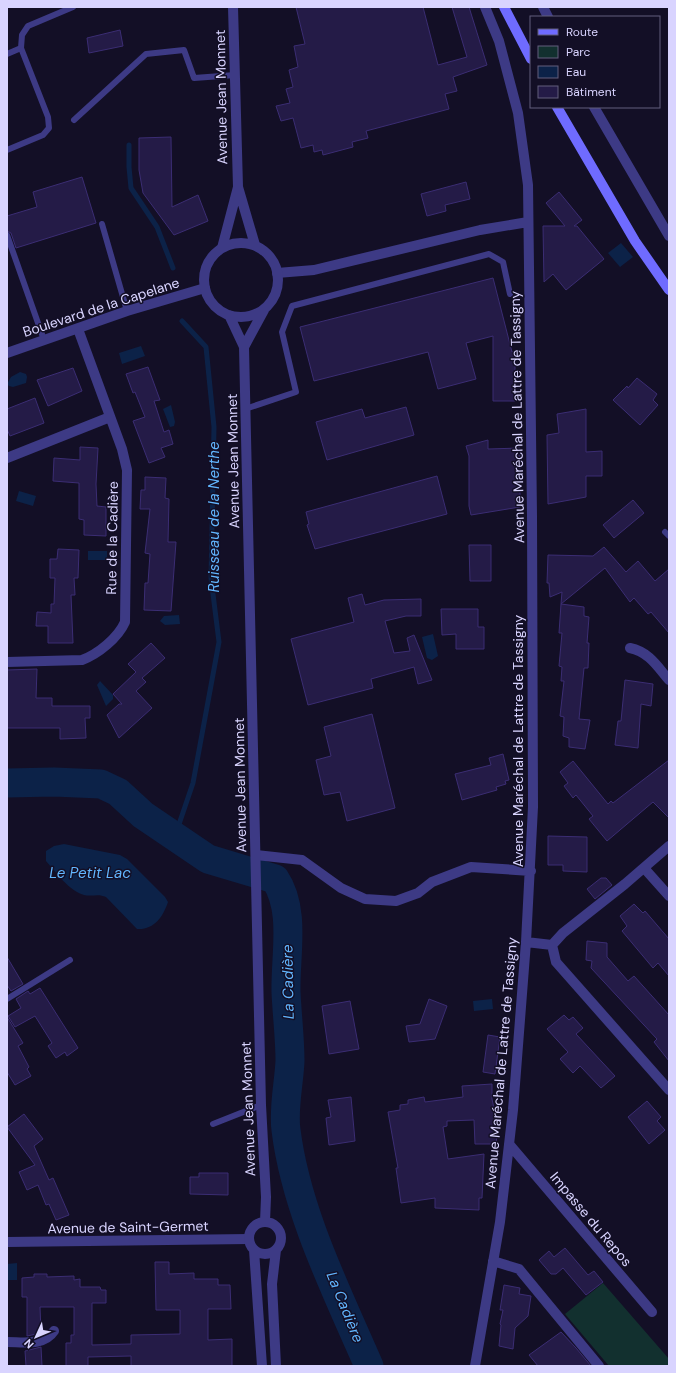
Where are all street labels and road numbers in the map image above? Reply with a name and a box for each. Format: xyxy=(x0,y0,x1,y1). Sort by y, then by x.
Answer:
street label: Avenue Jean Monnet xyxy=(211,29,231,165)
street label: Boulevard de la Capelane xyxy=(20,273,182,341)
street label: Avenue Maréchal de Lattre de Tassigny xyxy=(506,290,528,543)
street label: Avenue Jean Monnet xyxy=(223,393,243,529)
street label: Rue de la Cadière xyxy=(102,481,122,595)
street label: Avenue Maréchal de Lattre de Tassigny xyxy=(509,614,527,867)
street label: Avenue Jean Monnet xyxy=(230,717,250,853)
street label: Avenue Maréchal de Lattre de Tassigny xyxy=(481,936,521,1190)
street label: Avenue Jean Monnet xyxy=(237,1041,259,1177)
street label: Impasse du Repos xyxy=(546,1168,636,1270)
street label: Avenue de Saint-Germet xyxy=(47,1217,209,1237)

